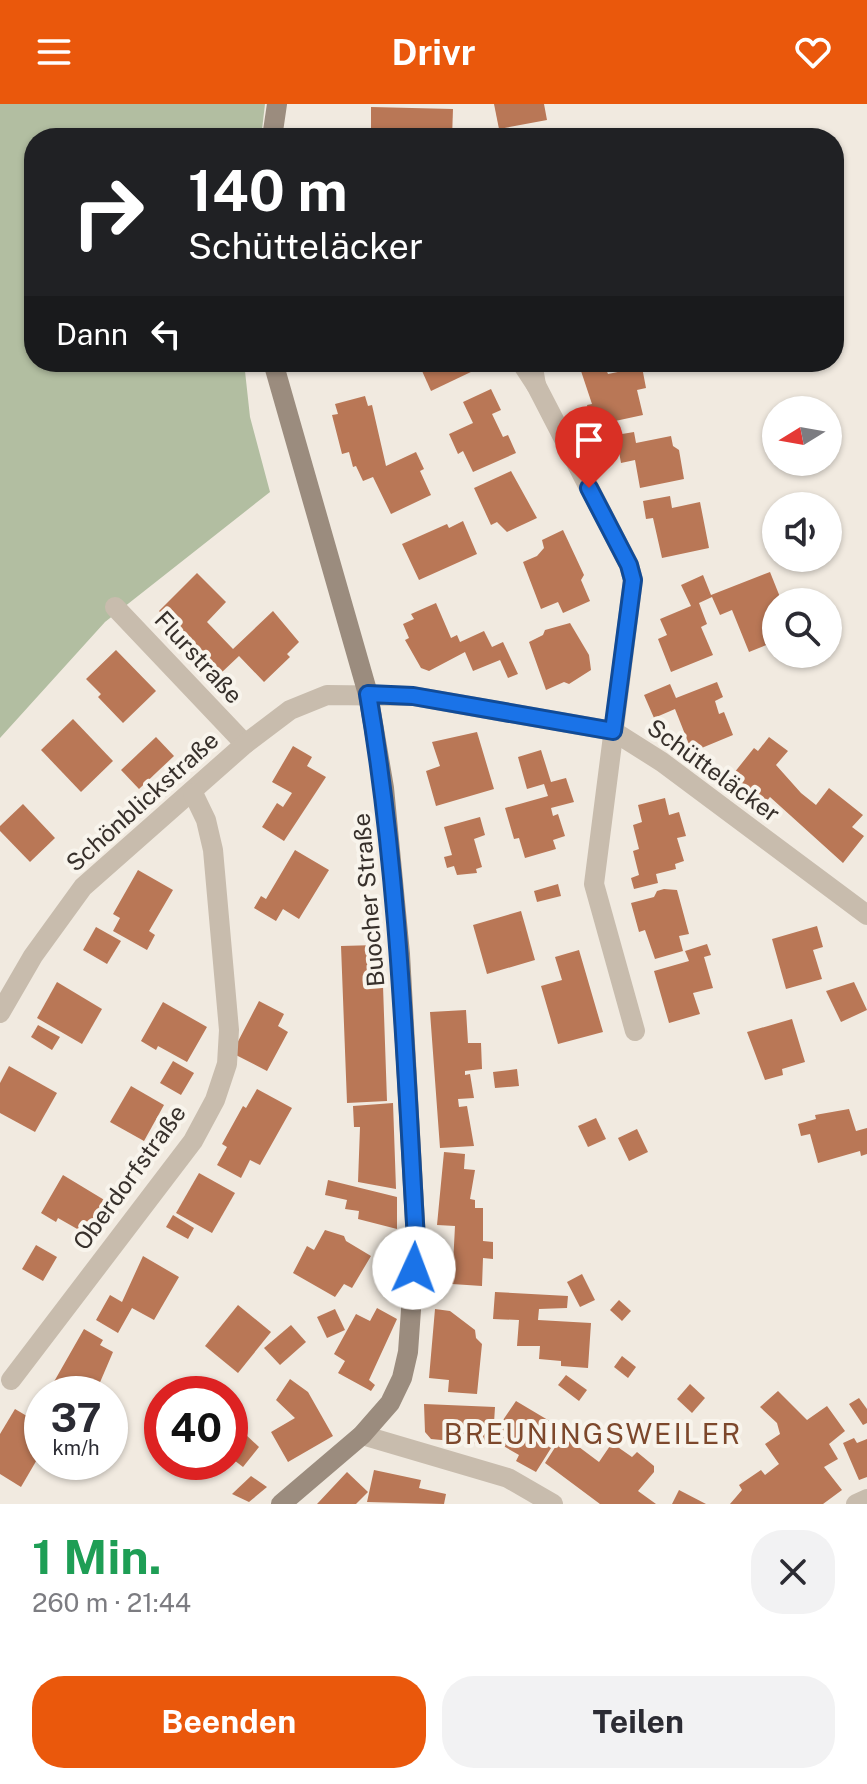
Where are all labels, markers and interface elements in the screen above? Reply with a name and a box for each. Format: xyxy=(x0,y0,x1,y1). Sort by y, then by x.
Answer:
icon: menu xyxy=(32,30,76,74)
icon: heart xyxy=(791,30,835,74)
text: Drivr xyxy=(392,31,475,73)
text: 140 m xyxy=(188,158,348,224)
icon: right xyxy=(56,160,160,264)
text: Schütteläcker xyxy=(188,225,423,267)
icon: left xyxy=(144,312,188,356)
text: Dann xyxy=(56,316,128,352)
north arrow xyxy=(762,396,842,476)
map controls xyxy=(762,396,842,668)
pin xyxy=(555,406,623,488)
icon: arrive xyxy=(567,418,611,462)
button: sound xyxy=(762,492,842,572)
button: search xyxy=(762,588,842,668)
street label: Flurstraße xyxy=(149,605,249,709)
street label: Schütteläcker xyxy=(642,713,786,827)
street label: Schönblickstraße xyxy=(60,725,224,877)
street label: Buocher Straße xyxy=(346,812,390,988)
street label: Oberdorfstraße xyxy=(67,1099,191,1255)
position arrow xyxy=(372,1226,456,1310)
speed limit sign: 40 xyxy=(144,1376,248,1480)
text: 37 xyxy=(51,1394,101,1441)
district label: BREUNINGSWEILER xyxy=(444,1417,742,1450)
text: km/h xyxy=(52,1436,100,1460)
text: 1 Min. xyxy=(32,1528,162,1585)
button: close xyxy=(751,1530,835,1614)
text: 260 m · 21:44 xyxy=(32,1587,191,1618)
button: Beenden xyxy=(32,1676,426,1768)
button: Teilen xyxy=(442,1676,835,1768)

